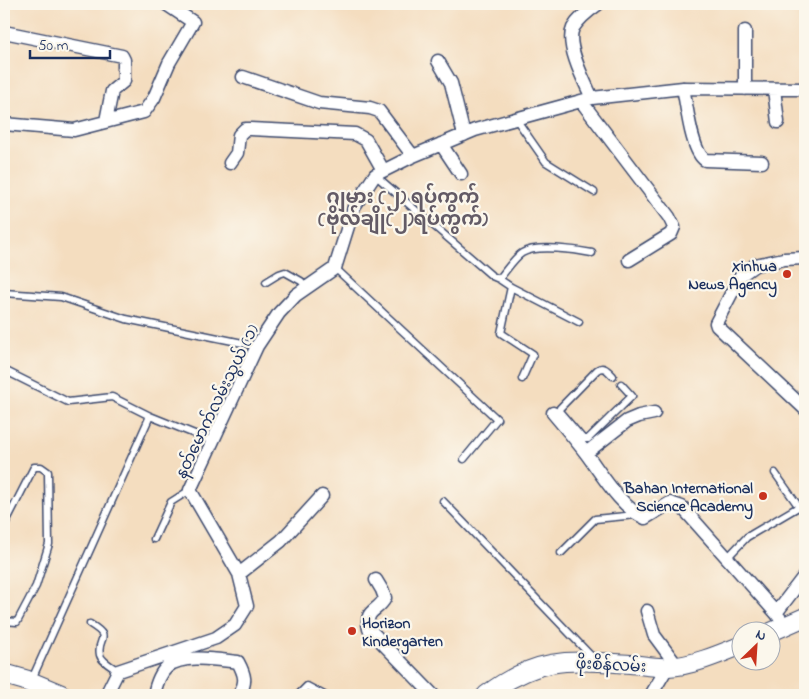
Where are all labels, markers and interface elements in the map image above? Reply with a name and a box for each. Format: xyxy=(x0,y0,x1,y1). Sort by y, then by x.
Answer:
scale bar xyxy=(30,28,110,60)
text: 50 m xyxy=(38,35,69,57)
district label: ဂျမား (၂) ရပ်ကွက် (ဗိုလ်ချို(၂)ရပ်ကွက်) xyxy=(318,183,488,235)
place label: Xinhua News Agency xyxy=(688,255,777,298)
marker: Xinhua News Agency xyxy=(781,268,793,280)
street label: နတ်မောက်လမ်းသွယ် (၁) xyxy=(169,320,266,483)
place label: Bahan International Science Academy xyxy=(623,477,753,520)
marker: Bahan International Science Academy xyxy=(757,490,769,502)
place label: Horizon Kindergarten xyxy=(362,612,443,655)
north arrow xyxy=(732,622,782,672)
text: N xyxy=(752,624,770,647)
marker: Horizon Kindergarten xyxy=(346,625,358,637)
street label: ဖိုးစိန်လမ်း xyxy=(575,651,647,681)

